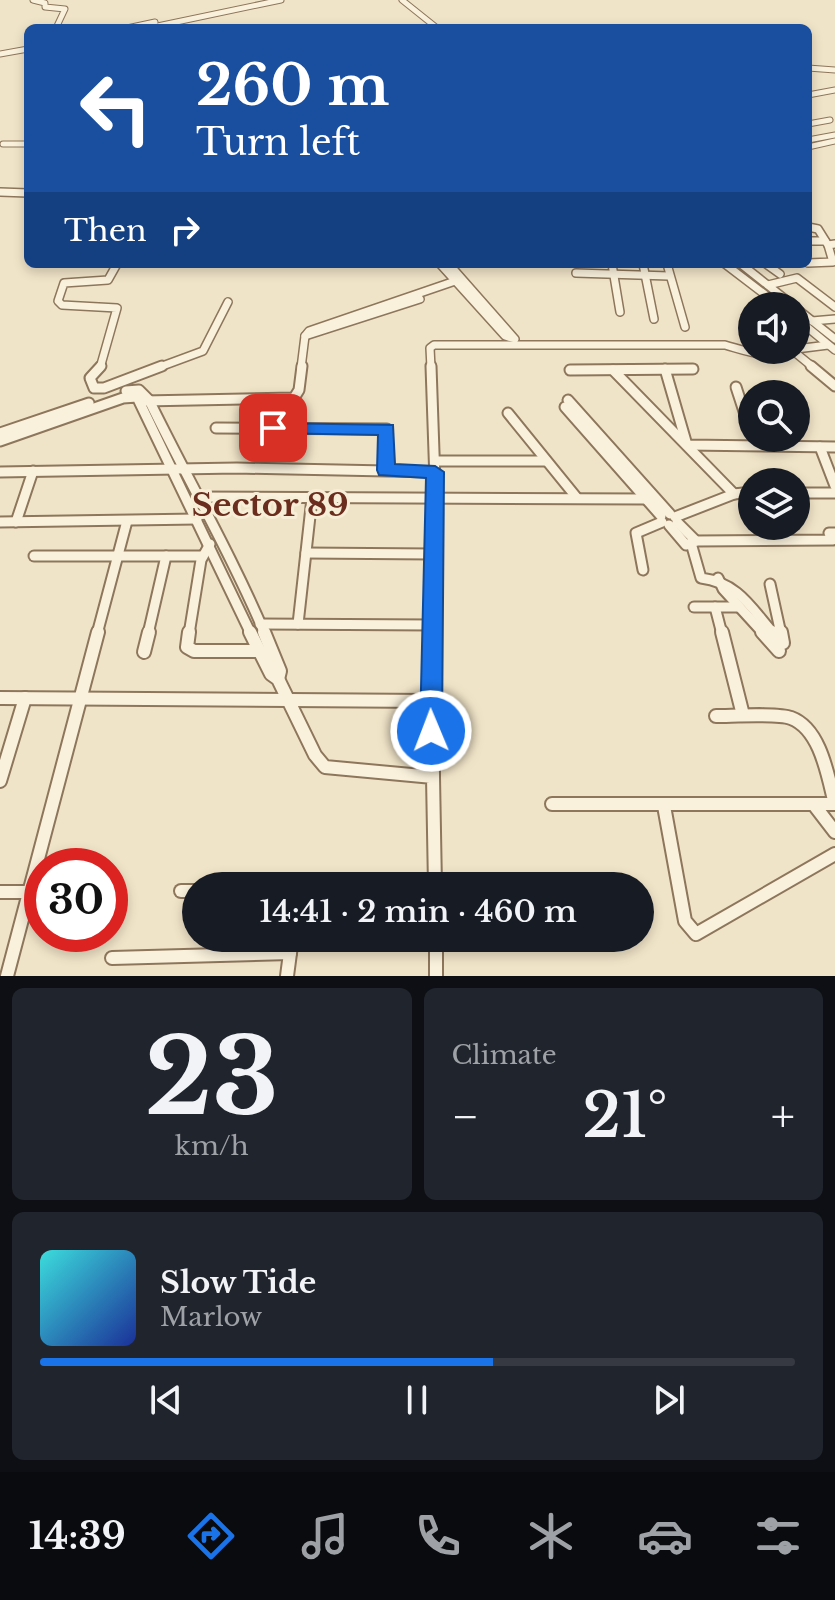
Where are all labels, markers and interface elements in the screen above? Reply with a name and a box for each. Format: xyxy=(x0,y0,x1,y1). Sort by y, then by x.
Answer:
text: 260 m xyxy=(196,51,389,120)
icon: left xyxy=(64,56,168,160)
text: Turn left xyxy=(196,120,360,165)
icon: right xyxy=(163,208,207,252)
text: Then xyxy=(64,212,147,249)
map controls xyxy=(738,292,810,540)
button: sound xyxy=(738,292,810,364)
button: search xyxy=(738,380,810,452)
pin xyxy=(239,394,307,462)
icon: arrive xyxy=(251,406,295,450)
button: layers xyxy=(738,468,810,540)
district label: Sector 89 xyxy=(191,485,349,525)
position arrow xyxy=(389,689,473,773)
speed limit sign: 30 xyxy=(24,848,128,952)
text: 14:41 · 2 min · 460 m xyxy=(259,893,577,930)
text: 23 xyxy=(145,1013,279,1142)
text: Climate xyxy=(452,1039,557,1071)
text: 21° xyxy=(583,1079,668,1153)
text: − xyxy=(452,1089,479,1144)
text: + xyxy=(771,1089,795,1144)
text: km/h xyxy=(175,1130,249,1162)
text: Slow Tide xyxy=(160,1264,316,1301)
text: Marlow xyxy=(160,1301,262,1333)
icon: previous xyxy=(144,1378,188,1422)
icon: pause xyxy=(395,1378,439,1422)
icon: next xyxy=(647,1378,691,1422)
icon: directions xyxy=(183,1508,239,1564)
icon: music xyxy=(297,1508,353,1564)
icon: phone xyxy=(410,1508,466,1564)
icon: climate xyxy=(523,1508,579,1564)
icon: car xyxy=(637,1508,693,1564)
icon: filters xyxy=(750,1508,806,1564)
text: 14:39 xyxy=(29,1514,126,1559)

